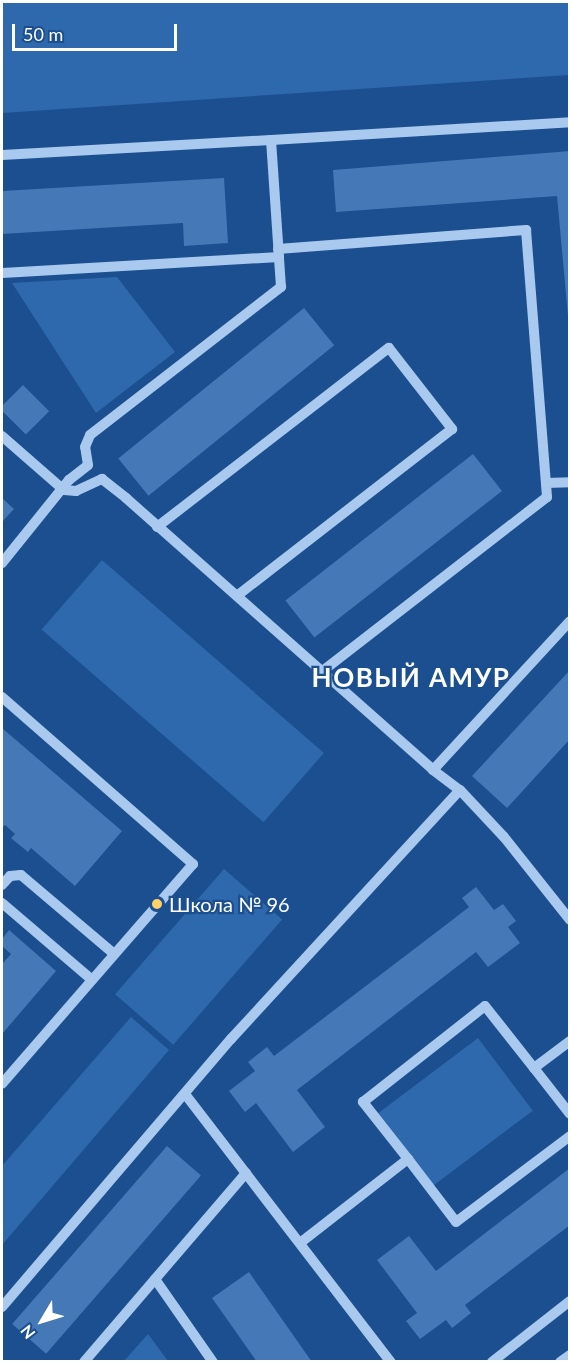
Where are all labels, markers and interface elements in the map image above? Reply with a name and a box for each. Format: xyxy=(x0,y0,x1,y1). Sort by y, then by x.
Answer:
scale bar xyxy=(15,12,180,50)
text: 50 m xyxy=(23,23,63,45)
district label: НОВЫЙ АМУР xyxy=(312,662,510,694)
place label: Школа № 96 xyxy=(169,892,290,916)
marker: Школа № 96 xyxy=(150,897,164,911)
north arrow xyxy=(12,1291,72,1351)
text: N xyxy=(16,1322,39,1343)

